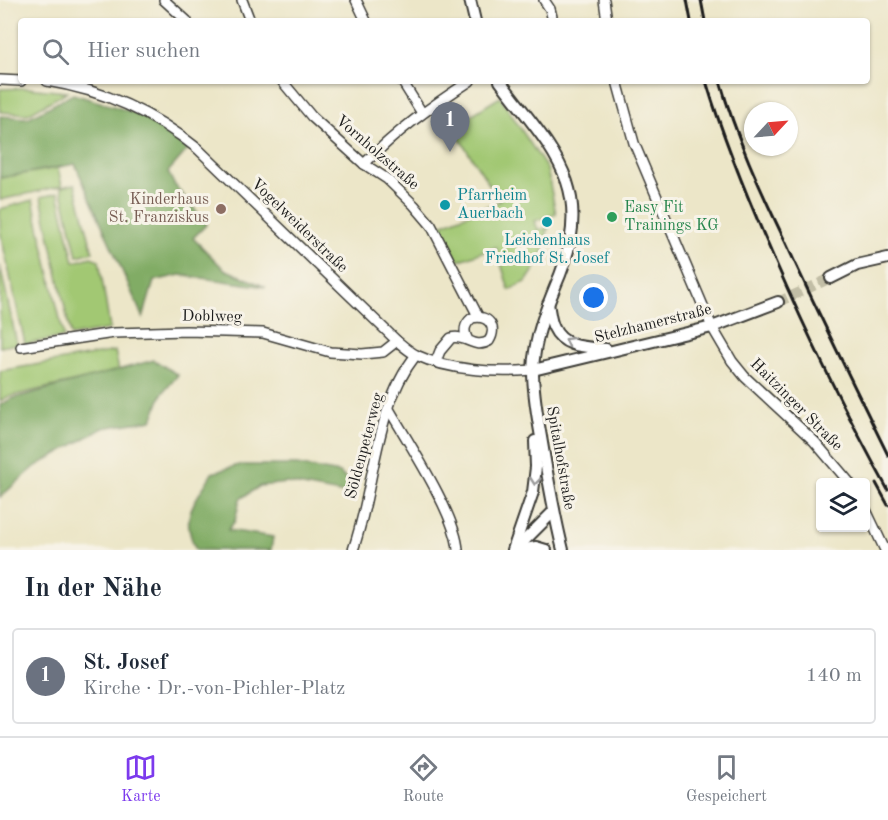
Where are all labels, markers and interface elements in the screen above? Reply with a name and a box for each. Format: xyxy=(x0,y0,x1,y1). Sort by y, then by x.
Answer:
search box xyxy=(18,18,870,84)
icon: search xyxy=(39,35,72,68)
text: Hier suchen xyxy=(87,40,200,62)
pin: 1 xyxy=(430,102,470,152)
north arrow xyxy=(744,102,798,156)
street label: Vornholzstraße xyxy=(332,113,422,193)
street label: Vogelweiderstraße xyxy=(248,176,350,276)
place label: Pfarrheim Auerbach xyxy=(457,188,528,222)
place label: Kinderhaus St. Franziskus xyxy=(108,192,209,226)
marker: Pfarrheim Auerbach xyxy=(438,198,452,212)
place label: Easy Fit Trainings KG xyxy=(624,200,719,234)
marker: Kinderhaus St. Franziskus xyxy=(214,202,228,216)
marker: Easy Fit Trainings KG xyxy=(605,210,619,224)
marker: Leichenhaus Friedhof St. Josef xyxy=(540,215,554,229)
place label: Leichenhaus Friedhof St. Josef xyxy=(485,233,610,267)
your location xyxy=(579,283,608,312)
street label: Stelzhamerstraße xyxy=(593,302,713,346)
street label: Doblweg xyxy=(182,308,243,326)
one-way arrow xyxy=(565,337,575,348)
street label: Haitzinger Straße xyxy=(747,356,845,454)
street label: Söldenpeterweg xyxy=(343,391,387,501)
street label: Spitalhofstraße xyxy=(543,405,577,511)
one-way arrow xyxy=(529,477,542,486)
map controls xyxy=(816,478,870,532)
button: layers xyxy=(816,478,870,532)
text: In der Nähe xyxy=(24,576,162,602)
text: St. Josef xyxy=(83,652,167,674)
text: 1 xyxy=(40,666,51,686)
text: 140 m xyxy=(806,666,862,686)
text: Kirche · Dr.-von-Pichler-Platz xyxy=(83,679,345,699)
tab: Karte xyxy=(121,751,161,807)
tab: Route xyxy=(403,751,444,807)
tab: Gespeichert xyxy=(686,751,767,807)

